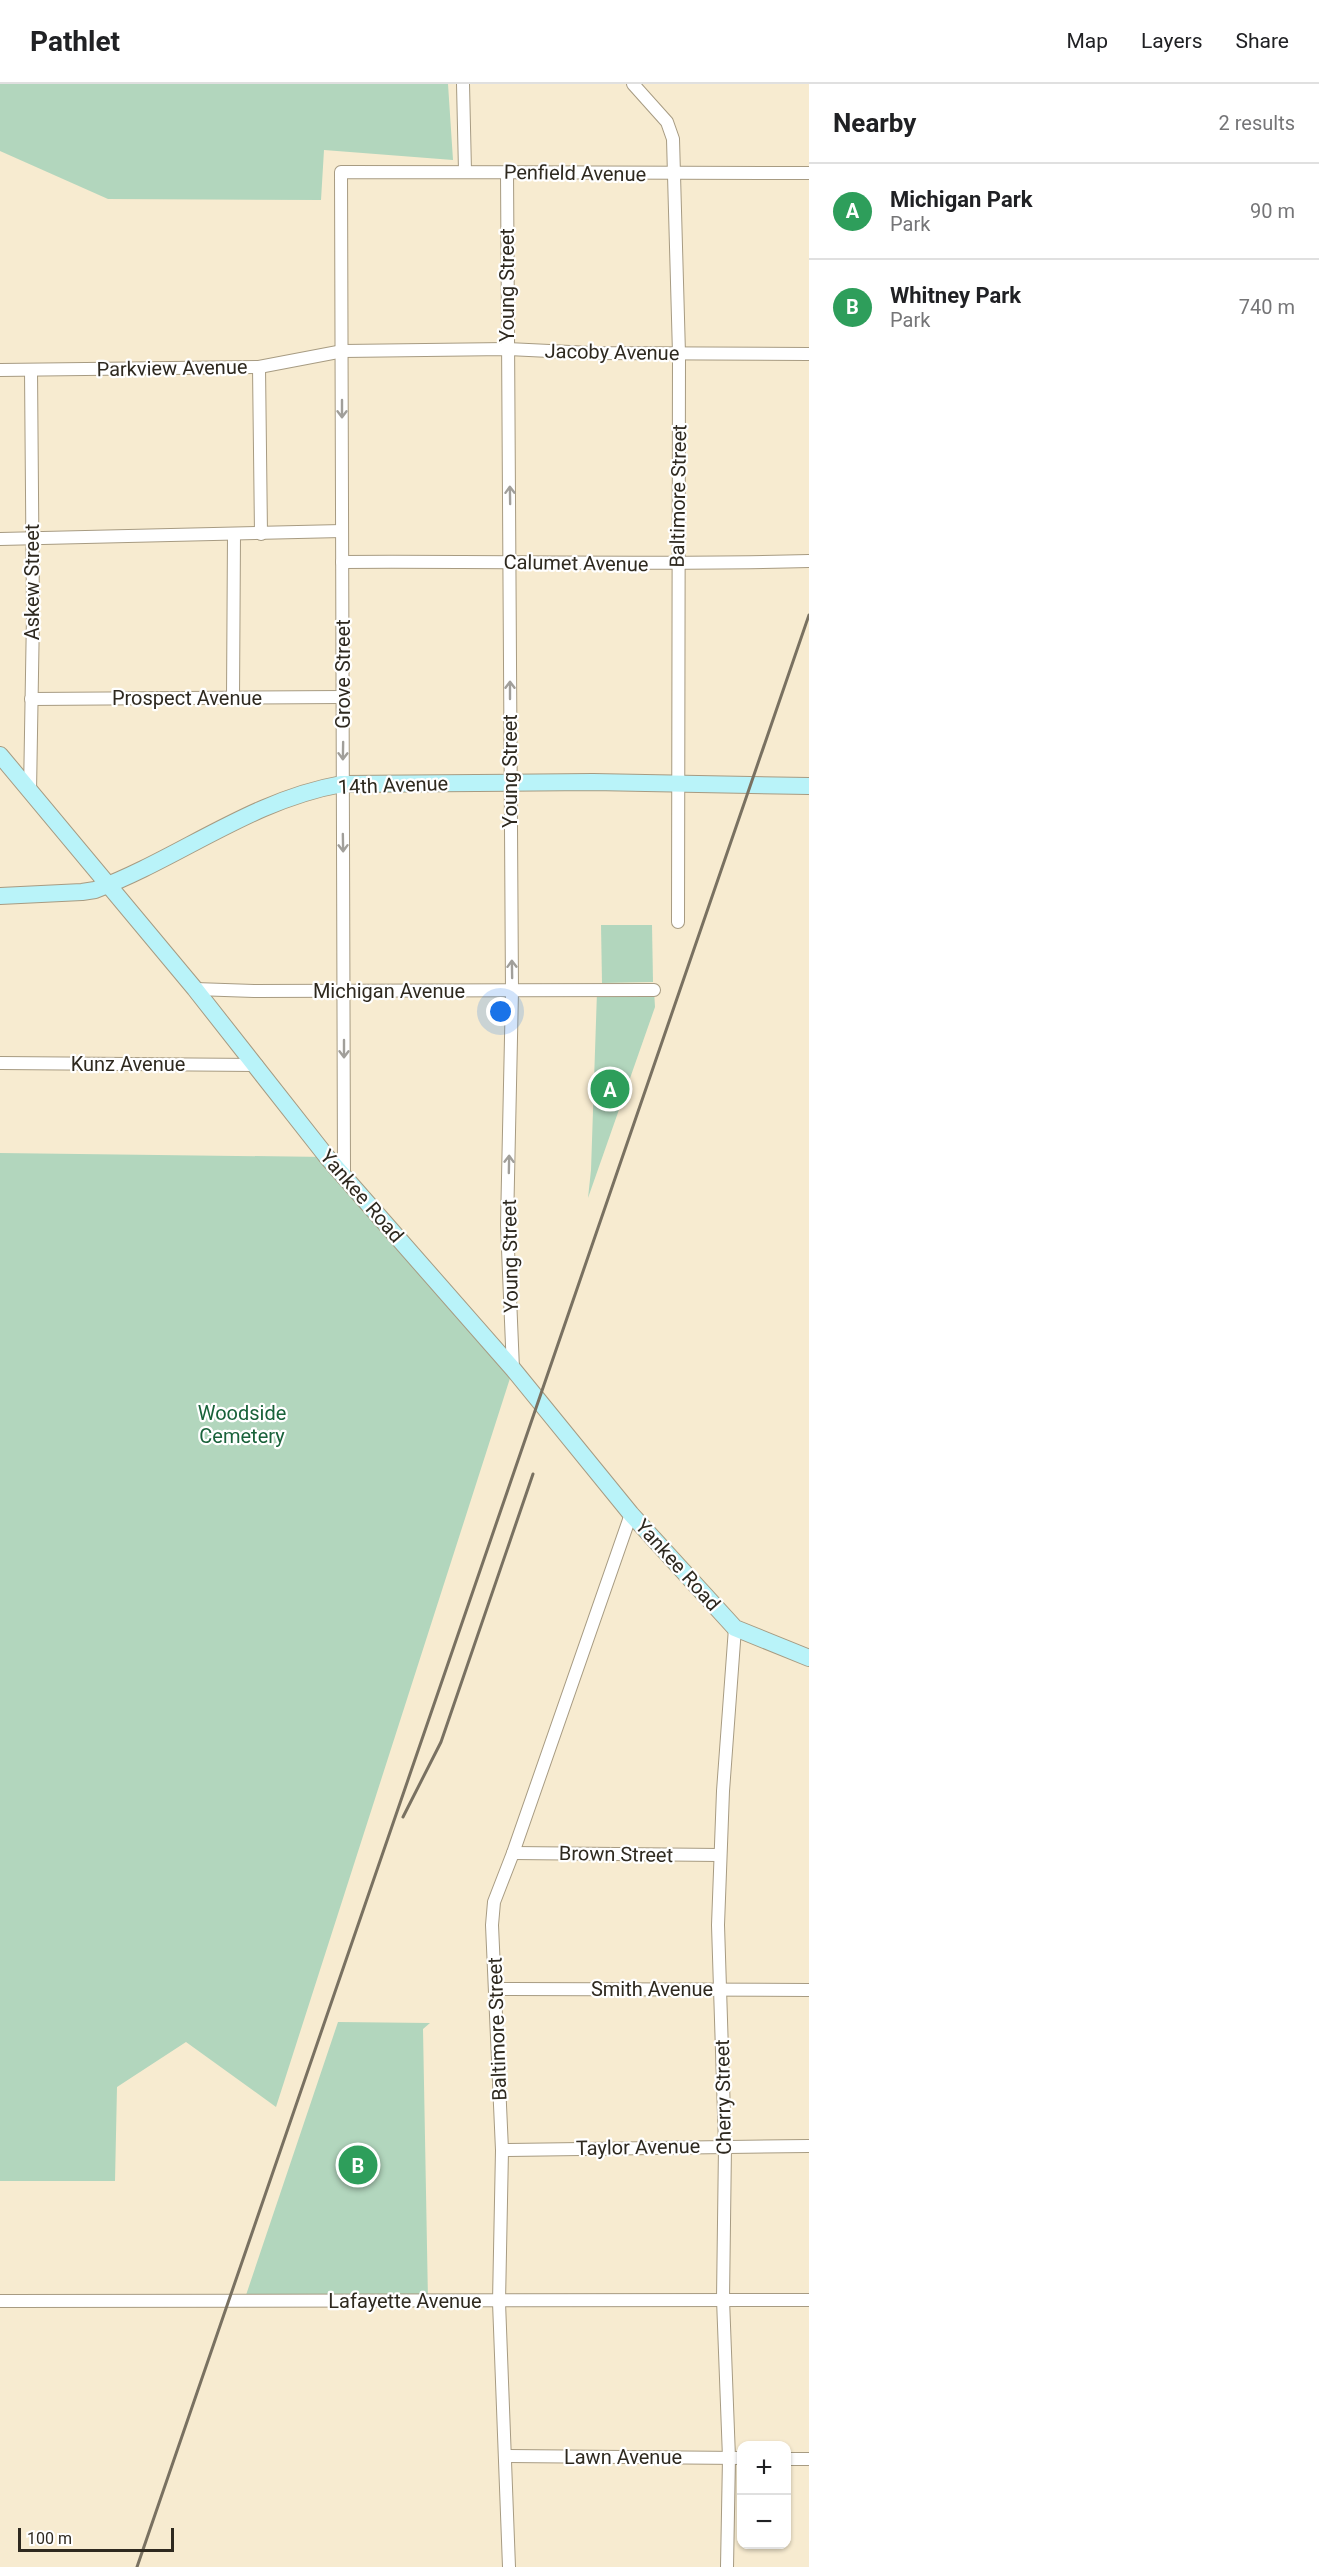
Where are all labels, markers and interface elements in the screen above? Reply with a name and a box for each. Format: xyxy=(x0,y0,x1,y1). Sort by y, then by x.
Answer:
text: Pathlet xyxy=(30,25,120,58)
text: Map xyxy=(1066,29,1108,53)
text: Layers xyxy=(1141,29,1202,53)
text: Share xyxy=(1235,29,1289,53)
text: Nearby xyxy=(833,108,916,138)
text: 2 results xyxy=(1219,111,1295,135)
street label: Penfield Avenue xyxy=(504,160,646,186)
text: Michigan Park xyxy=(890,187,1032,212)
text: A xyxy=(846,199,859,223)
text: 90 m xyxy=(1250,199,1295,223)
text: Park xyxy=(890,212,930,236)
street label: Young Street xyxy=(495,228,519,342)
text: Whitney Park xyxy=(890,283,1021,308)
text: B xyxy=(846,295,859,319)
text: 740 m xyxy=(1239,295,1295,319)
text: Park xyxy=(890,308,930,332)
street label: Jacoby Avenue xyxy=(544,339,680,365)
street label: Parkview Avenue xyxy=(96,355,248,381)
one-way arrow xyxy=(337,399,348,419)
street label: Baltimore Street xyxy=(665,424,691,568)
one-way arrow xyxy=(504,485,516,505)
street label: Askew Street xyxy=(20,524,44,640)
street label: Calumet Avenue xyxy=(503,550,649,576)
street label: Grove Street xyxy=(331,619,355,729)
one-way arrow xyxy=(504,680,516,700)
street label: Prospect Avenue xyxy=(112,686,262,710)
street label: Young Street xyxy=(498,714,522,828)
one-way arrow xyxy=(337,741,349,761)
street label: 14th Avenue xyxy=(337,771,449,799)
one-way arrow xyxy=(337,832,348,852)
one-way arrow xyxy=(506,959,518,979)
street label: Michigan Avenue xyxy=(313,979,465,1003)
your location xyxy=(486,997,515,1026)
one-way arrow xyxy=(338,1038,350,1058)
street label: Kunz Avenue xyxy=(71,1052,185,1076)
pin: A xyxy=(590,1066,630,1112)
street label: Yankee Road xyxy=(315,1145,409,1247)
one-way arrow xyxy=(503,1154,514,1174)
street label: Young Street xyxy=(497,1199,523,1313)
park label: Woodside Cemetery xyxy=(198,1401,286,1448)
street label: Yankee Road xyxy=(631,1514,725,1616)
street label: Brown Street xyxy=(559,1841,673,1867)
street label: Baltimore Street xyxy=(483,1957,511,2101)
street label: Smith Avenue xyxy=(591,1977,713,2001)
street label: Cherry Street xyxy=(710,2039,736,2155)
street label: Taylor Avenue xyxy=(576,2134,700,2160)
pin: B xyxy=(338,2142,378,2188)
street label: Lafayette Avenue xyxy=(328,2289,482,2313)
map controls xyxy=(737,2441,791,2549)
button: + xyxy=(737,2441,791,2495)
street label: Lawn Avenue xyxy=(564,2445,682,2469)
button: − xyxy=(737,2495,791,2549)
scale bar xyxy=(18,2525,174,2552)
text: 100 m xyxy=(27,2529,72,2548)

